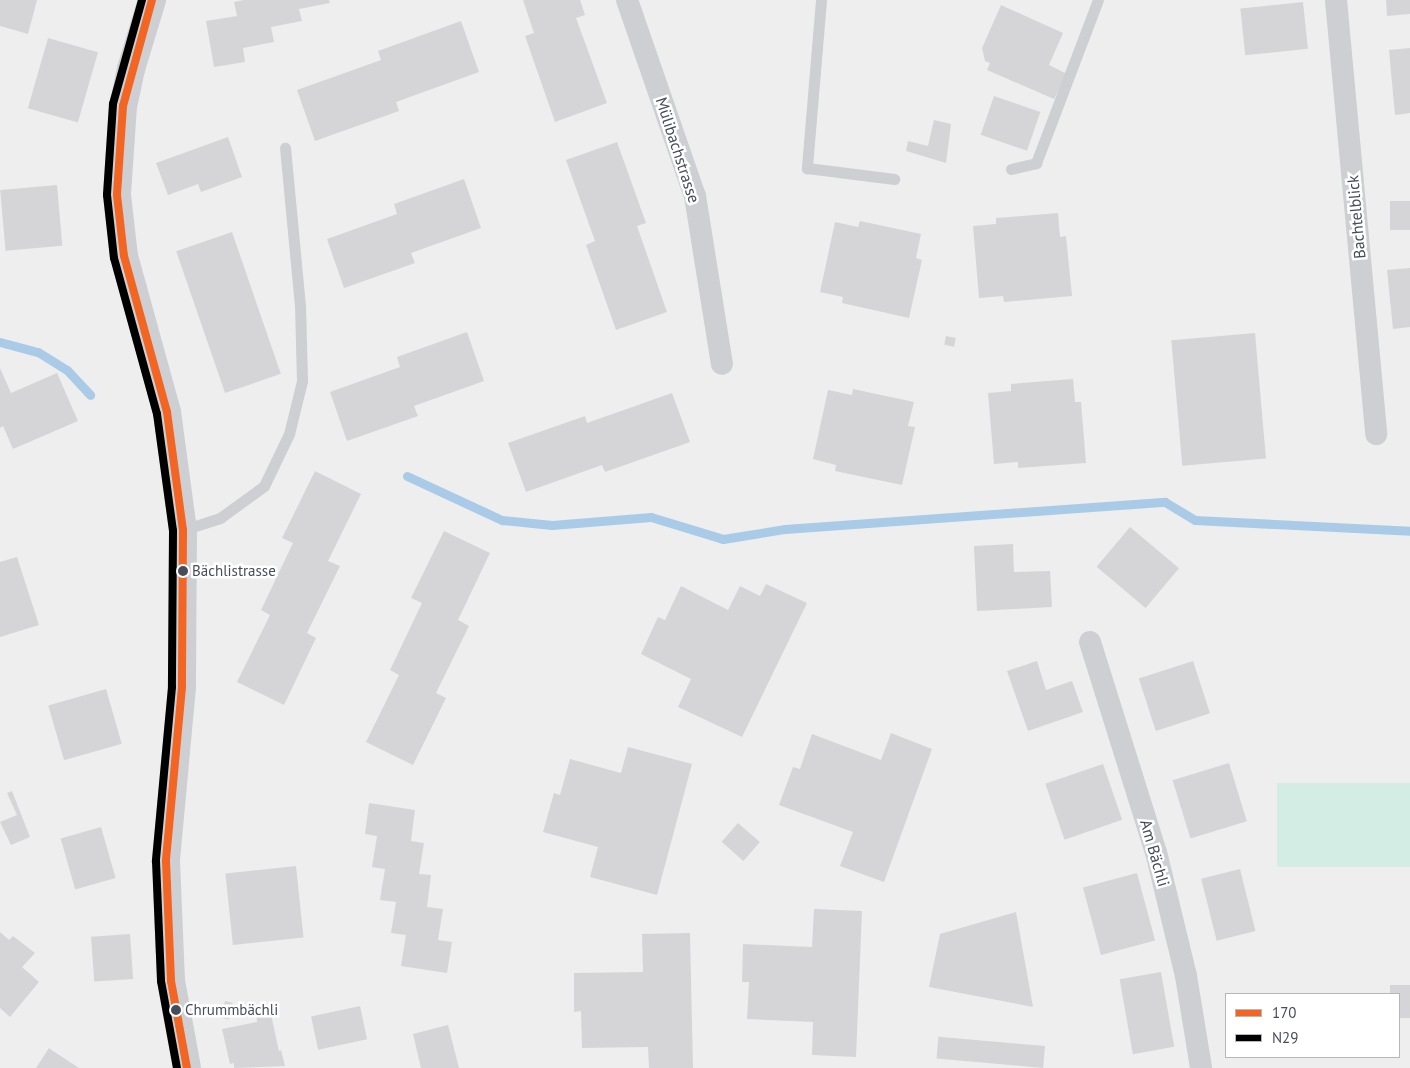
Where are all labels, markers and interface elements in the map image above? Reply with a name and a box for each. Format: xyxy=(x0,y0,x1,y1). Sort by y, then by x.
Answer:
street label: Mülibachstrasse xyxy=(652,95,704,205)
street label: Bachtelblick xyxy=(1343,174,1369,260)
place label: Bächlistrasse xyxy=(192,562,276,580)
marker: Bächlistrasse xyxy=(178,566,188,576)
street label: Am Bächli xyxy=(1136,817,1174,889)
legend xyxy=(1225,993,1400,1058)
place label: Chrummbächli xyxy=(185,1001,278,1019)
text: 170 xyxy=(1272,1003,1297,1022)
marker: Chrummbächli xyxy=(171,1005,181,1015)
text: N29 xyxy=(1272,1028,1298,1047)

